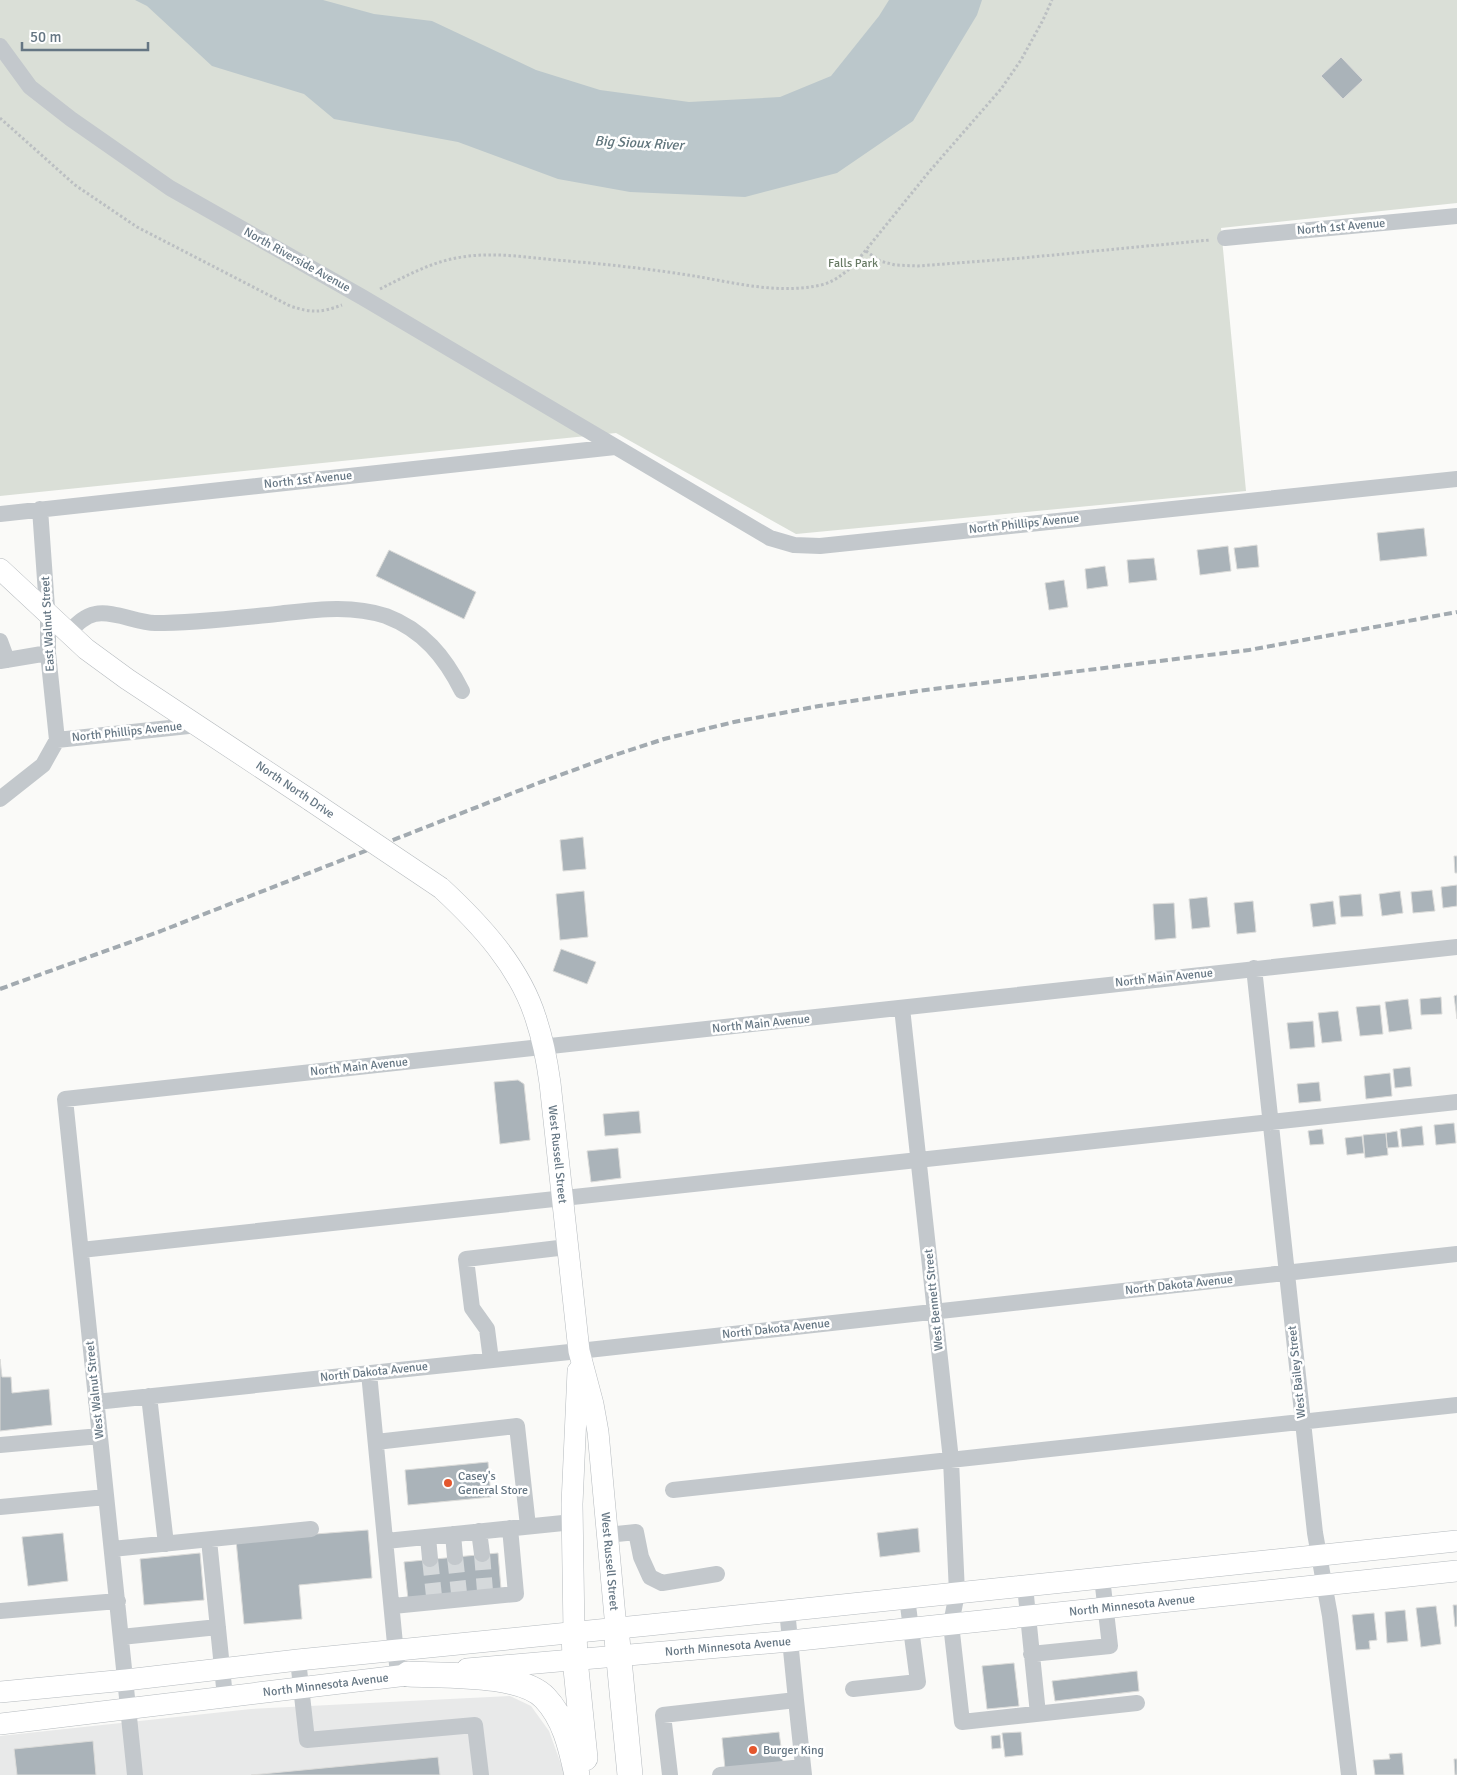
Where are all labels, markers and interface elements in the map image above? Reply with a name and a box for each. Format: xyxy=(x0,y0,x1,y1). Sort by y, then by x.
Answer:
scale bar xyxy=(22,20,149,52)
text: 50 m xyxy=(30,28,61,46)
water label: Big Sioux River xyxy=(594,132,686,154)
street label: North 1st Avenue xyxy=(1296,216,1386,238)
street label: North Riverside Avenue xyxy=(241,224,353,296)
park label: Falls Park xyxy=(828,256,878,271)
street label: North 1st Avenue xyxy=(263,468,353,492)
street label: North Phillips Avenue xyxy=(968,511,1080,537)
street label: East Walnut Street xyxy=(38,576,58,672)
street label: North Phillips Avenue xyxy=(71,719,183,745)
street label: North North Drive xyxy=(253,758,337,822)
street label: North Main Avenue xyxy=(1114,965,1214,991)
street label: North Main Avenue xyxy=(711,1011,811,1037)
street label: North Main Avenue xyxy=(309,1054,409,1080)
street label: West Russell Street xyxy=(545,1104,570,1204)
street label: West Bennett Street xyxy=(921,1248,947,1352)
street label: North Dakota Avenue xyxy=(1124,1272,1234,1298)
street label: North Dakota Avenue xyxy=(721,1316,831,1342)
street label: West Bailey Street xyxy=(1285,1325,1309,1419)
street label: West Walnut Street xyxy=(82,1340,108,1440)
street label: North Dakota Avenue xyxy=(319,1359,429,1385)
place label: Casey's General Store xyxy=(458,1469,528,1498)
marker: Casey's General Store xyxy=(442,1477,454,1489)
street label: West Russell Street xyxy=(598,1511,622,1611)
street label: North Minnesota Avenue xyxy=(1068,1591,1196,1619)
street label: North Minnesota Avenue xyxy=(664,1633,792,1659)
street label: North Minnesota Avenue xyxy=(262,1670,389,1700)
place label: Burger King xyxy=(763,1743,824,1758)
marker: Burger King xyxy=(747,1744,759,1756)

